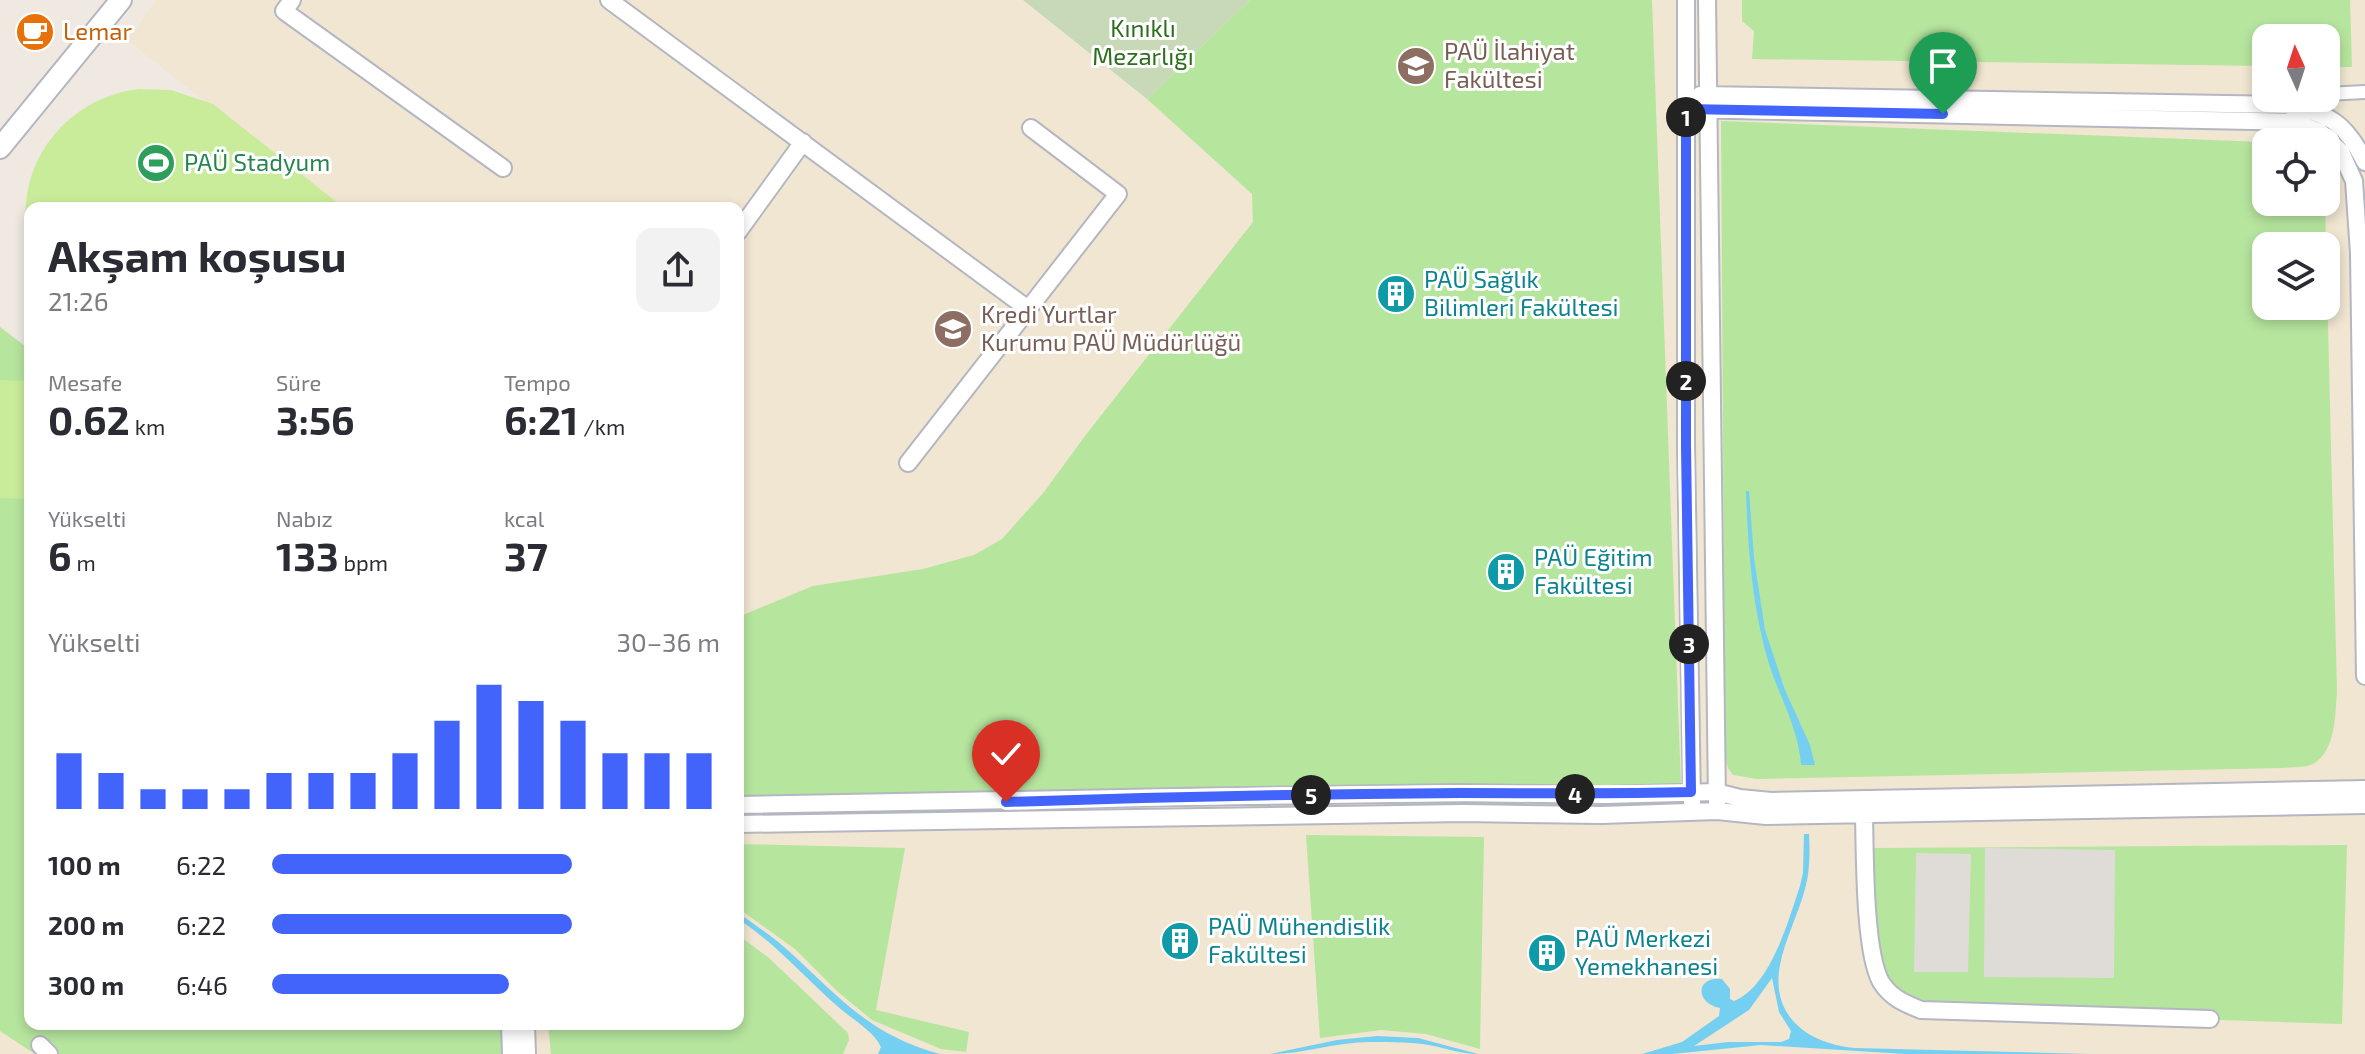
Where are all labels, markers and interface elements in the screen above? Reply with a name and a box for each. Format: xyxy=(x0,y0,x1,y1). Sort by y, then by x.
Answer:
cafe icon: Lemar xyxy=(14,11,56,53)
park label: Kınıklı Mezarlığı xyxy=(1092,13,1194,70)
place label: Lemar xyxy=(63,16,132,45)
north arrow xyxy=(2252,24,2340,112)
map controls xyxy=(2252,24,2340,320)
pin xyxy=(1909,32,1977,114)
place label: PAÜ İlahiyat Fakültesi xyxy=(1444,36,1575,93)
icon: arrive xyxy=(1921,44,1965,88)
school or university icon: PAÜ İlahiyat Fakültesi xyxy=(1395,45,1437,87)
pin: 1 xyxy=(1666,97,1706,137)
text: 1 xyxy=(1681,104,1691,130)
button: locate xyxy=(2252,128,2340,216)
sports icon: PAÜ Stadyum xyxy=(135,142,177,184)
place label: PAÜ Stadyum xyxy=(184,147,330,176)
text: Akşam koşusu xyxy=(48,228,347,281)
button: share xyxy=(636,228,720,312)
button: layers xyxy=(2252,232,2340,320)
place label: PAÜ Sağlık Bilimleri Fakültesi xyxy=(1424,264,1619,321)
building icon: PAÜ Sağlık Bilimleri Fakültesi xyxy=(1375,273,1417,315)
text: 21:26 xyxy=(48,285,109,316)
place label: Kredi Yurtlar Kurumu PAÜ Müdürlüğü xyxy=(981,299,1241,356)
school or university icon: Kredi Yurtlar Kurumu PAÜ Müdürlüğü xyxy=(932,308,974,350)
pin: 2 xyxy=(1666,361,1706,401)
text: 2 xyxy=(1680,368,1692,394)
text: Mesafe xyxy=(48,369,122,395)
text: Süre xyxy=(276,369,321,395)
text: Tempo xyxy=(504,369,571,395)
text: 0.62 xyxy=(48,395,130,443)
text: 3:56 xyxy=(276,395,355,443)
text: 6:21 xyxy=(504,395,578,443)
text: km xyxy=(130,413,165,439)
text: /km xyxy=(578,413,625,439)
text: Yükselti xyxy=(48,505,126,531)
text: Nabız xyxy=(276,505,333,531)
text: kcal xyxy=(504,505,544,531)
text: 6 xyxy=(48,531,72,579)
text: 133 xyxy=(276,531,339,579)
text: 37 xyxy=(504,531,548,579)
place label: PAÜ Eğitim Fakültesi xyxy=(1534,542,1652,599)
text: m xyxy=(72,549,96,575)
text: bpm xyxy=(339,549,388,575)
building icon: PAÜ Eğitim Fakültesi xyxy=(1485,551,1527,593)
pin: 3 xyxy=(1669,624,1709,664)
text: Yükselti xyxy=(48,626,141,657)
text: 30–36 m xyxy=(617,626,720,657)
text: 3 xyxy=(1683,631,1695,657)
pin xyxy=(972,720,1040,802)
icon: check xyxy=(984,732,1028,776)
pin: 4 xyxy=(1555,774,1595,814)
pin: 5 xyxy=(1291,775,1331,815)
text: 4 xyxy=(1568,781,1582,807)
text: 5 xyxy=(1305,782,1317,808)
text: 100 m xyxy=(48,849,121,880)
text: 6:22 xyxy=(176,849,226,880)
text: 200 m xyxy=(48,909,124,940)
text: 6:22 xyxy=(176,909,226,940)
place label: PAÜ Mühendislik Fakültesi xyxy=(1208,911,1390,968)
building icon: PAÜ Mühendislik Fakültesi xyxy=(1159,920,1201,962)
place label: PAÜ Merkezi Yemekhanesi xyxy=(1575,923,1718,980)
building icon: PAÜ Merkezi Yemekhanesi xyxy=(1526,932,1568,974)
text: 300 m xyxy=(48,969,124,1000)
text: 6:46 xyxy=(176,969,228,1000)

